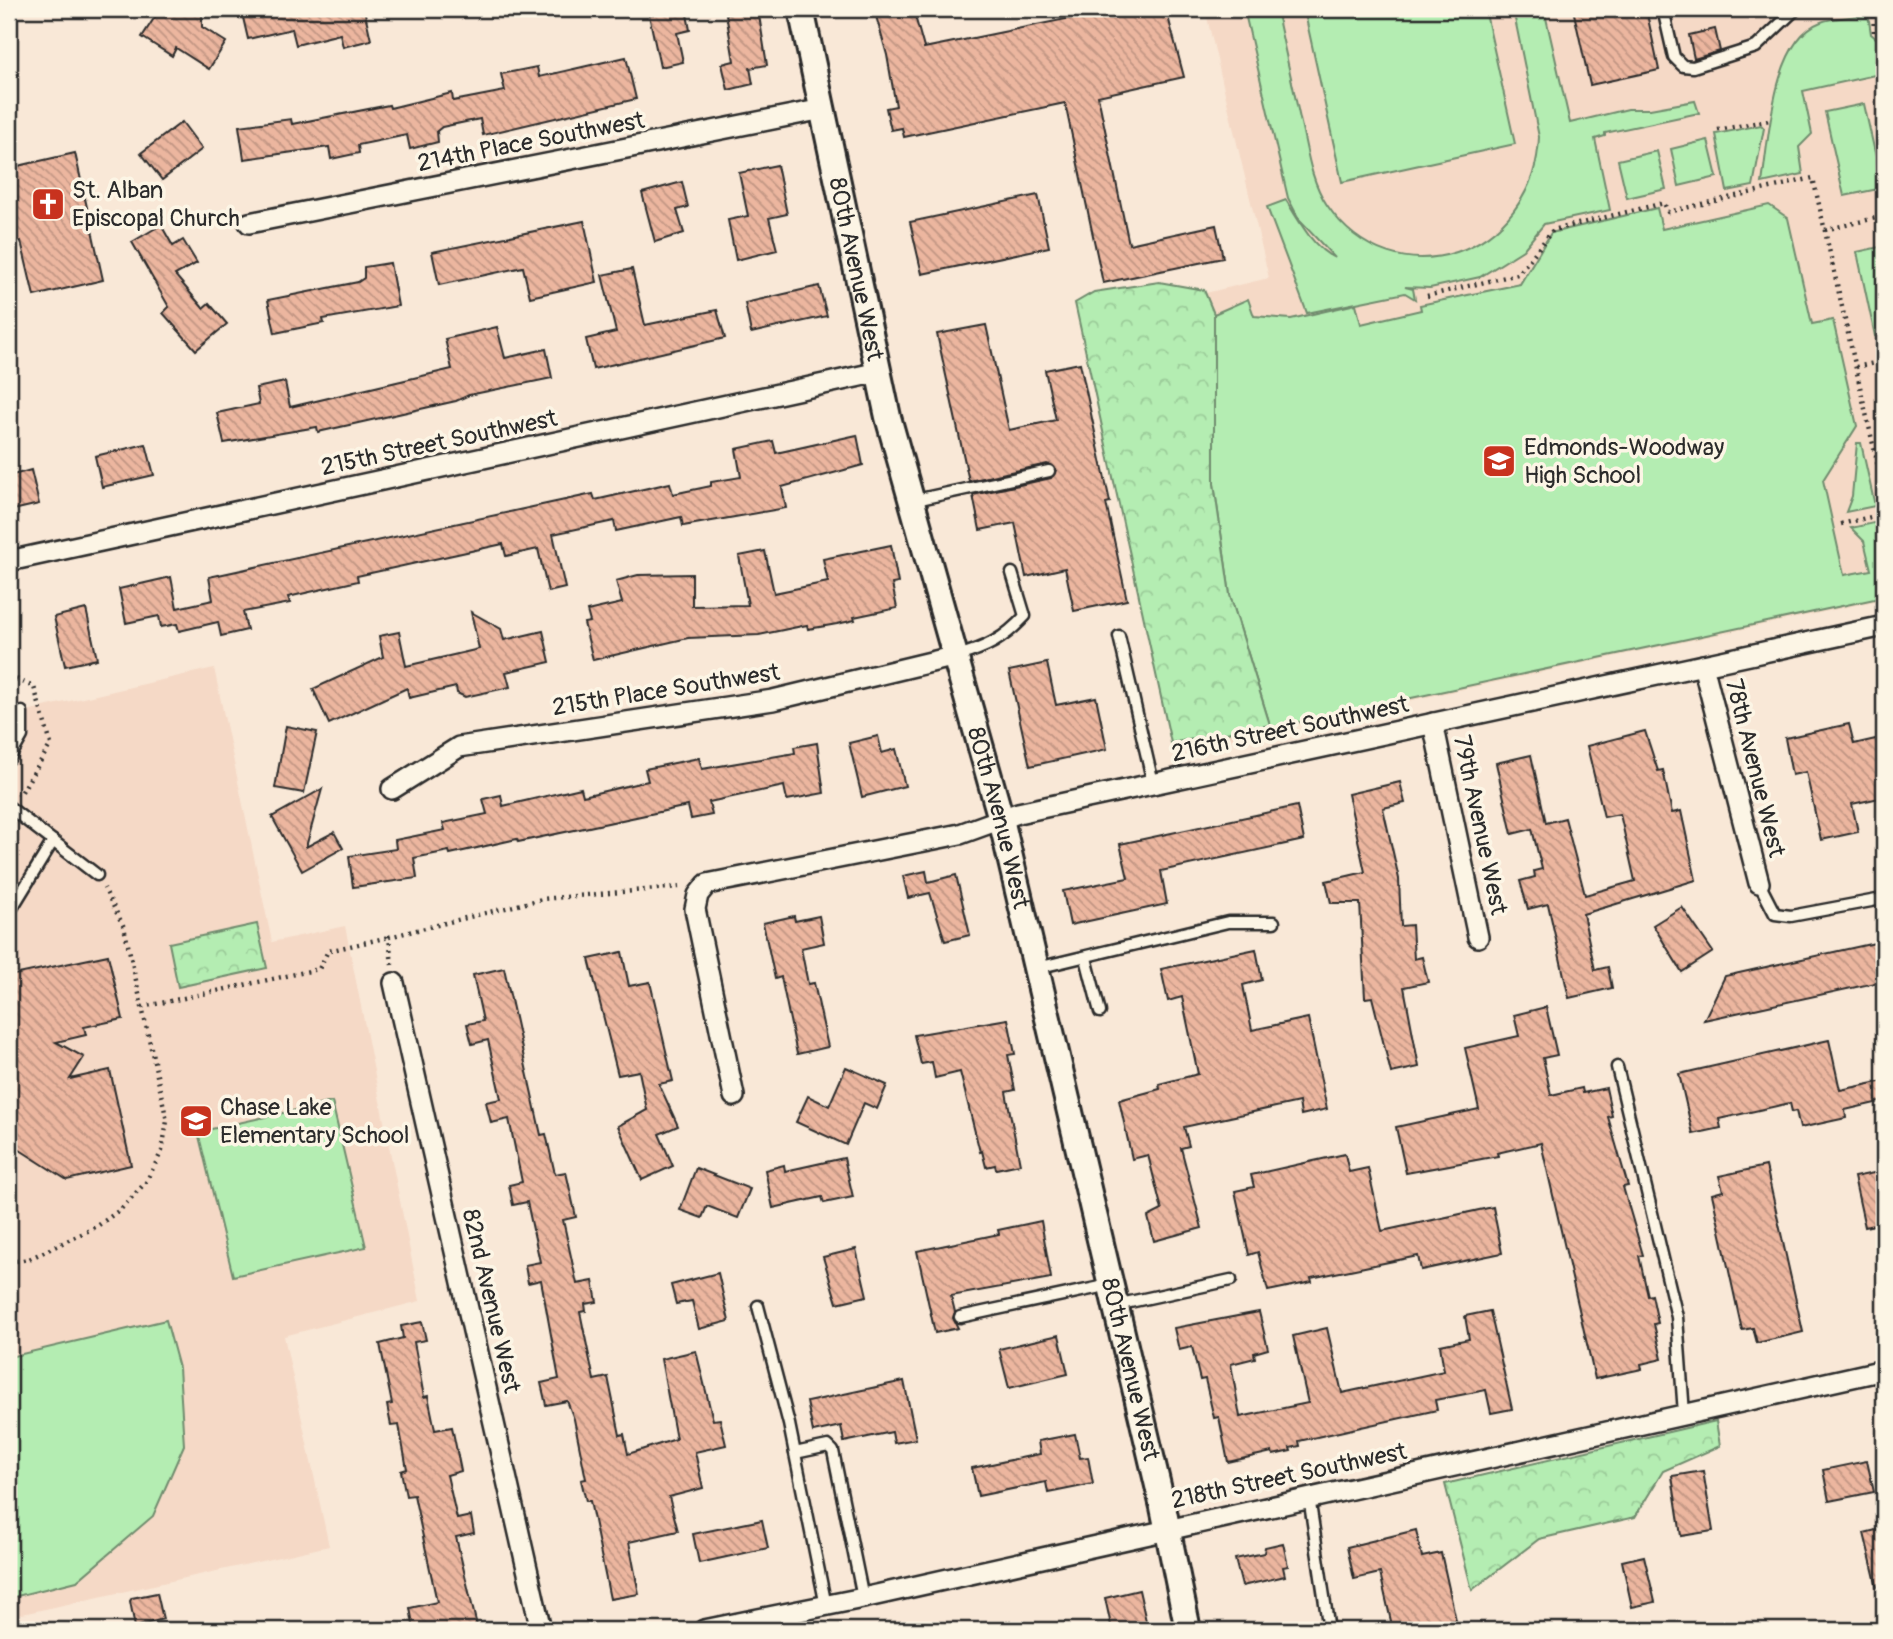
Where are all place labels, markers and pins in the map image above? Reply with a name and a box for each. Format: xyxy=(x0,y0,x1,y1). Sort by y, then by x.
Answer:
place label: St. Alban Episcopal Church xyxy=(72,176,240,233)
church icon: St. Alban Episcopal Church xyxy=(29,185,67,223)
place label: Edmonds-Woodway High School xyxy=(1524,433,1724,490)
school or university icon: Edmonds-Woodway High School xyxy=(1480,442,1518,480)
place label: Chase Lake Elementary School xyxy=(220,1093,410,1150)
school or university icon: Chase Lake Elementary School xyxy=(177,1102,215,1140)

